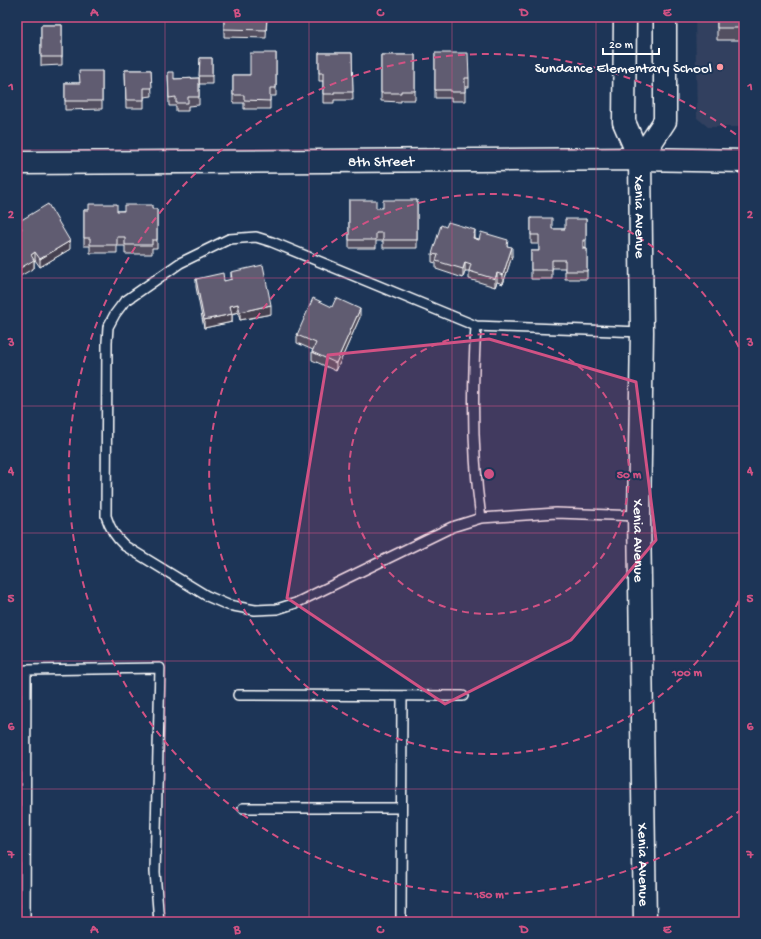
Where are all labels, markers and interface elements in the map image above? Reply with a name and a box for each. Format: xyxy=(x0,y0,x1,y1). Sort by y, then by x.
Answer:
text: A xyxy=(89,6,99,21)
text: B xyxy=(233,6,242,21)
text: C xyxy=(375,6,385,21)
text: D xyxy=(519,6,529,21)
text: E xyxy=(663,6,672,21)
scale bar xyxy=(603,30,659,56)
text: 20 m xyxy=(609,39,634,53)
place label: Sundance Elementary School xyxy=(535,60,712,78)
marker: Sundance Elementary School xyxy=(715,62,725,72)
text: 1 xyxy=(7,80,14,95)
text: 1 xyxy=(746,80,753,95)
street label: 8th Street xyxy=(348,153,416,172)
street label: Xenia Avenue xyxy=(629,174,648,259)
text: 2 xyxy=(8,208,15,223)
text: 2 xyxy=(747,208,754,223)
text: 3 xyxy=(7,336,15,351)
text: 3 xyxy=(746,336,754,351)
text: 4 xyxy=(7,464,15,479)
text: 4 xyxy=(746,464,754,479)
centre of rings xyxy=(482,467,496,481)
text: 50 m xyxy=(617,469,642,483)
street label: Xenia Avenue xyxy=(628,498,647,583)
text: 5 xyxy=(8,592,15,607)
text: 5 xyxy=(747,592,754,607)
text: 100 m xyxy=(671,667,702,681)
text: 6 xyxy=(8,720,15,735)
text: 6 xyxy=(747,720,754,735)
street label: Xenia Avenue xyxy=(633,822,652,907)
text: 7 xyxy=(7,848,16,863)
text: 7 xyxy=(746,848,755,863)
text: 150 m xyxy=(473,889,504,903)
text: A xyxy=(89,923,99,938)
text: B xyxy=(233,923,242,938)
text: C xyxy=(375,923,385,938)
text: D xyxy=(519,923,529,938)
text: E xyxy=(663,923,672,938)

